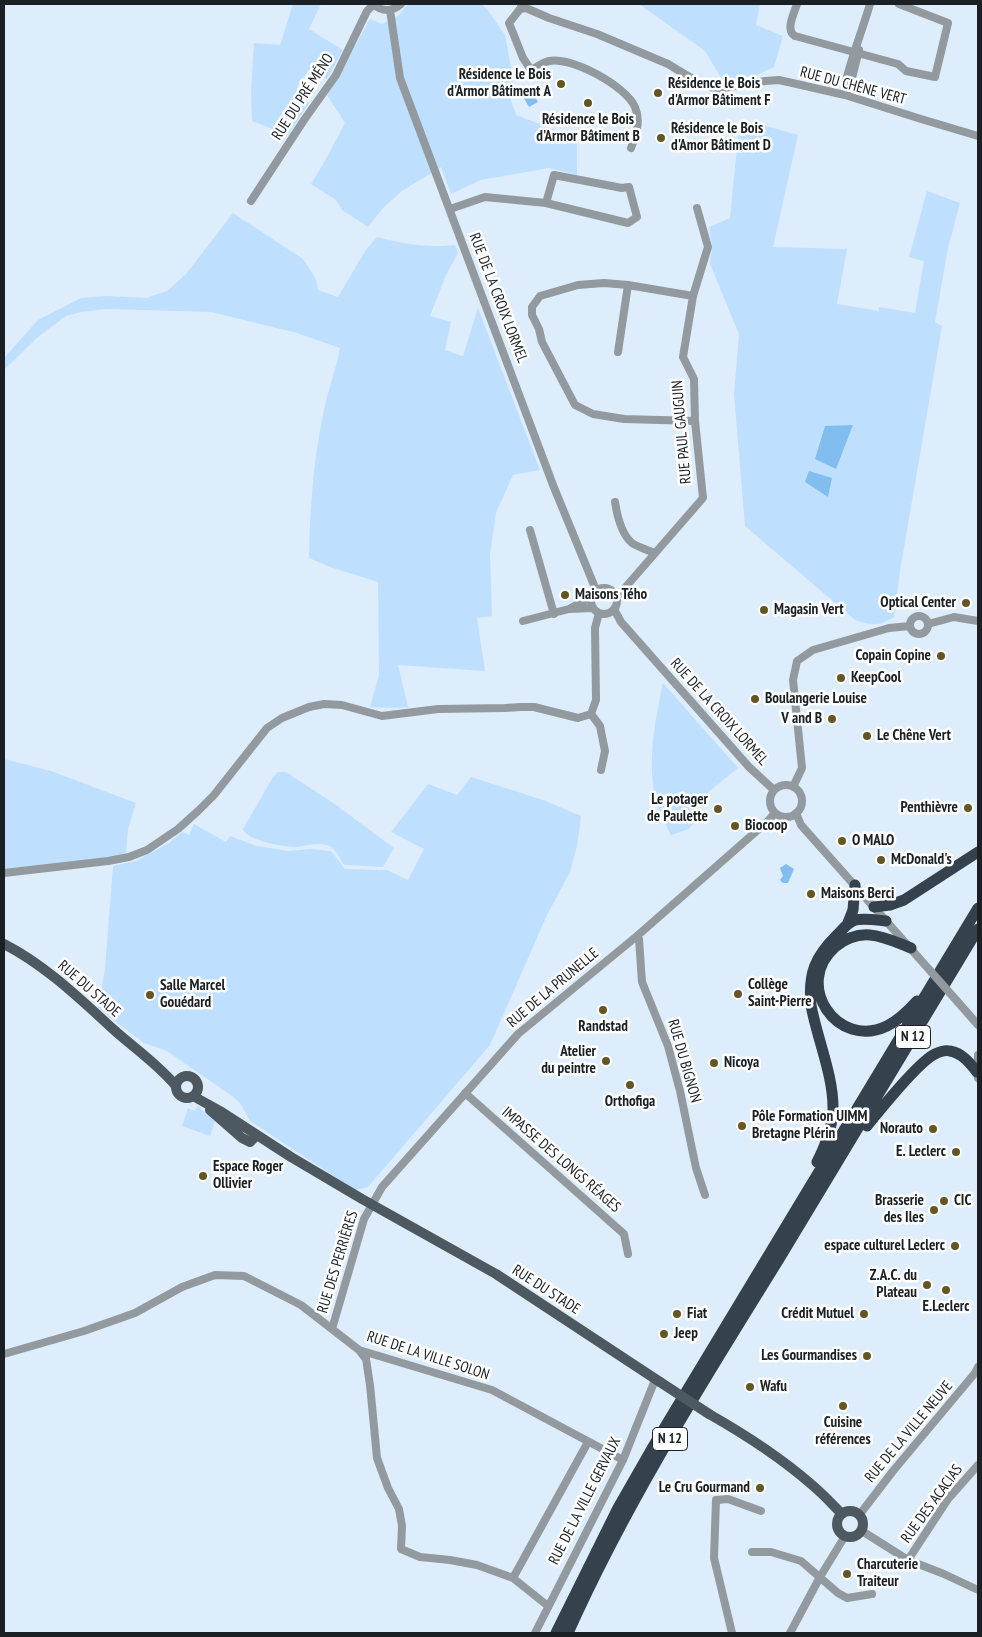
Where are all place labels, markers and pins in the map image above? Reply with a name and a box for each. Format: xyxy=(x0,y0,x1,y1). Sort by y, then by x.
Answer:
place label: Résidence le Bois d'Armor Bâtiment A xyxy=(447,66,551,101)
place label: Résidence le Bois d'Armor Bâtiment F xyxy=(668,75,770,110)
marker: Résidence le Bois d'Armor Bâtiment A xyxy=(555,78,567,90)
marker: Résidence le Bois d'Armor Bâtiment F xyxy=(652,87,664,99)
marker: Résidence le Bois d'Armor Bâtiment B xyxy=(582,97,594,109)
place label: Résidence le Bois d'Armor Bâtiment B xyxy=(536,111,640,146)
place label: Résidence le Bois d'Amor Bâtiment D xyxy=(671,120,771,155)
marker: Résidence le Bois d'Amor Bâtiment D xyxy=(655,132,667,144)
place label: Maisons Tého xyxy=(575,586,647,604)
marker: Maisons Tého xyxy=(559,589,571,601)
place label: Optical Center xyxy=(880,594,956,612)
marker: Optical Center xyxy=(960,597,972,609)
place label: Magasin Vert xyxy=(774,601,844,619)
marker: Magasin Vert xyxy=(758,604,770,616)
place label: Copain Copine xyxy=(855,647,931,665)
marker: Copain Copine xyxy=(935,650,947,662)
place label: KeepCool xyxy=(851,669,901,687)
marker: KeepCool xyxy=(835,672,847,684)
place label: Boulangerie Louise xyxy=(765,690,867,708)
marker: Boulangerie Louise xyxy=(749,693,761,705)
place label: V and B xyxy=(781,710,822,728)
marker: V and B xyxy=(826,713,838,725)
place label: Le Chêne Vert xyxy=(877,727,951,745)
marker: Le Chêne Vert xyxy=(861,730,873,742)
place label: Le potager de Paulette xyxy=(647,791,708,826)
place label: Penthièvre xyxy=(901,799,958,817)
marker: Penthièvre xyxy=(962,802,974,814)
marker: Le potager de Paulette xyxy=(712,803,724,815)
place label: Biocoop xyxy=(745,817,788,835)
marker: Biocoop xyxy=(729,820,741,832)
place label: O MALO xyxy=(852,832,894,850)
marker: O MALO xyxy=(836,835,848,847)
place label: McDonald's xyxy=(891,851,952,869)
marker: McDonald's xyxy=(875,854,887,866)
place label: Maisons Berci xyxy=(821,885,894,903)
marker: Maisons Berci xyxy=(805,888,817,900)
place label: Collège Saint-Pierre xyxy=(748,976,812,1011)
place label: Salle Marcel Gouédard xyxy=(160,977,225,1012)
marker: Collège Saint-Pierre xyxy=(732,988,744,1000)
marker: Salle Marcel Gouédard xyxy=(144,989,156,1001)
marker: Randstad xyxy=(597,1004,609,1016)
place label: Randstad xyxy=(578,1018,628,1036)
place label: Atelier du peintre xyxy=(541,1043,596,1078)
place label: Nicoya xyxy=(724,1054,759,1072)
marker: Atelier du peintre xyxy=(600,1055,612,1067)
marker: Nicoya xyxy=(708,1057,720,1069)
marker: Orthofiga xyxy=(624,1079,636,1091)
place label: Orthofiga xyxy=(605,1093,655,1111)
place label: Pôle Formation UIMM Bretagne Plérin xyxy=(752,1108,867,1143)
marker: Pôle Formation UIMM Bretagne Plérin xyxy=(736,1120,748,1132)
place label: Norauto xyxy=(880,1120,923,1138)
marker: Norauto xyxy=(927,1123,939,1135)
place label: E. Leclerc xyxy=(896,1143,946,1161)
marker: E. Leclerc xyxy=(950,1146,962,1158)
place label: Espace Roger Ollivier xyxy=(213,1158,283,1193)
marker: Espace Roger Ollivier xyxy=(197,1170,209,1182)
place label: Brasserie des Iles xyxy=(875,1192,924,1227)
place label: CIC xyxy=(954,1192,971,1210)
marker: CIC xyxy=(938,1195,950,1207)
marker: Brasserie des Iles xyxy=(928,1204,940,1216)
place label: espace culturel Leclerc xyxy=(824,1237,945,1255)
marker: espace culturel Leclerc xyxy=(949,1240,961,1252)
place label: Z.A.C. du Plateau xyxy=(870,1267,917,1302)
marker: Z.A.C. du Plateau xyxy=(921,1279,933,1291)
marker: E.Leclerc xyxy=(940,1284,952,1296)
place label: E.Leclerc xyxy=(923,1298,969,1316)
place label: Fiat xyxy=(687,1305,707,1323)
place label: Crédit Mutuel xyxy=(781,1305,854,1323)
marker: Fiat xyxy=(671,1308,683,1320)
marker: Crédit Mutuel xyxy=(858,1308,870,1320)
place label: Jeep xyxy=(674,1325,698,1343)
marker: Jeep xyxy=(658,1328,670,1340)
place label: Les Gourmandises xyxy=(761,1347,857,1365)
marker: Les Gourmandises xyxy=(861,1350,873,1362)
place label: Wafu xyxy=(760,1378,787,1396)
marker: Wafu xyxy=(744,1381,756,1393)
marker: Cuisine références xyxy=(837,1400,849,1412)
place label: Cuisine références xyxy=(815,1414,871,1449)
place label: Le Cru Gourmand xyxy=(659,1479,750,1497)
marker: Le Cru Gourmand xyxy=(754,1482,766,1494)
place label: Charcuterie Traiteur xyxy=(857,1556,918,1591)
marker: Charcuterie Traiteur xyxy=(841,1568,853,1580)

